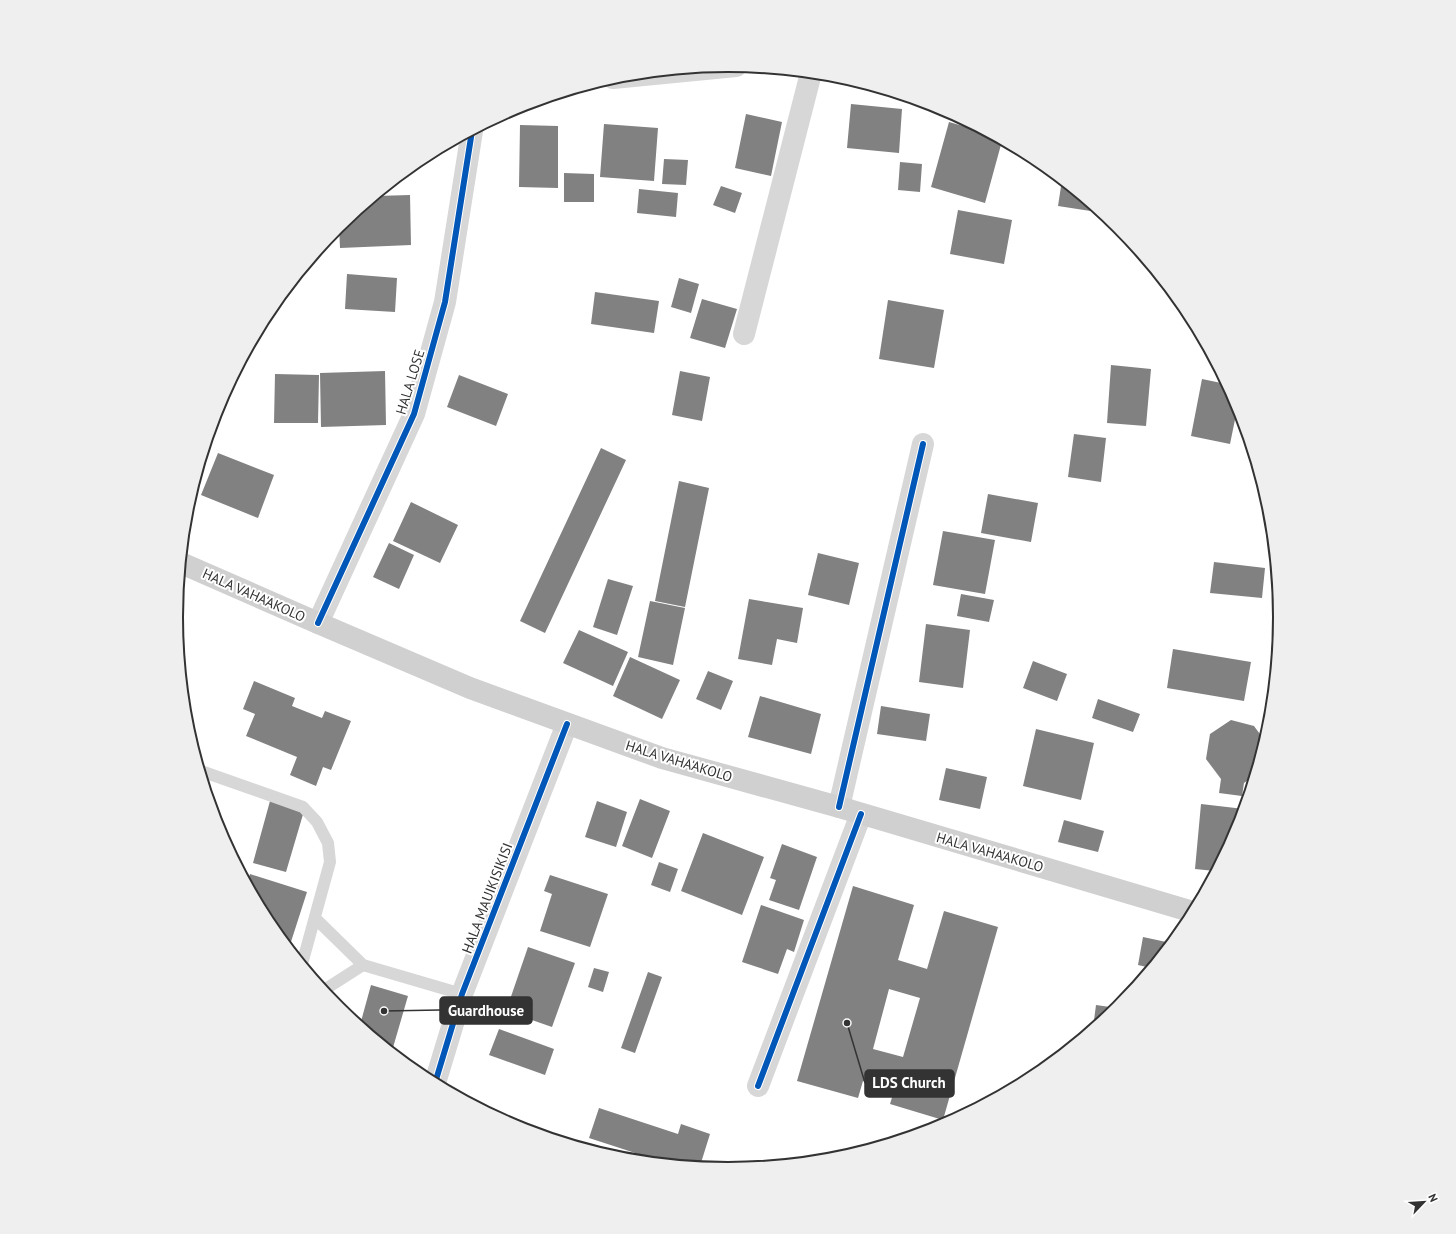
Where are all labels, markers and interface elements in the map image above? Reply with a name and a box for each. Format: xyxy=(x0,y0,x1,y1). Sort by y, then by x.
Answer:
street label: HALA LOSE xyxy=(392,347,428,417)
street label: HALA VAHA'AKOLO xyxy=(200,564,308,626)
street label: HALA VAHA'AKOLO xyxy=(623,736,735,786)
street label: HALA VAHA'AKOLO xyxy=(934,828,1046,876)
street label: HALA MAUIKISIKISI xyxy=(458,840,516,956)
callout: Guardhouse xyxy=(440,997,532,1024)
text: Guardhouse xyxy=(448,1001,525,1020)
callout: LDS Church xyxy=(865,1070,954,1097)
text: LDS Church xyxy=(872,1073,946,1092)
north arrow xyxy=(1404,1182,1444,1222)
text: N xyxy=(1425,1192,1441,1204)

